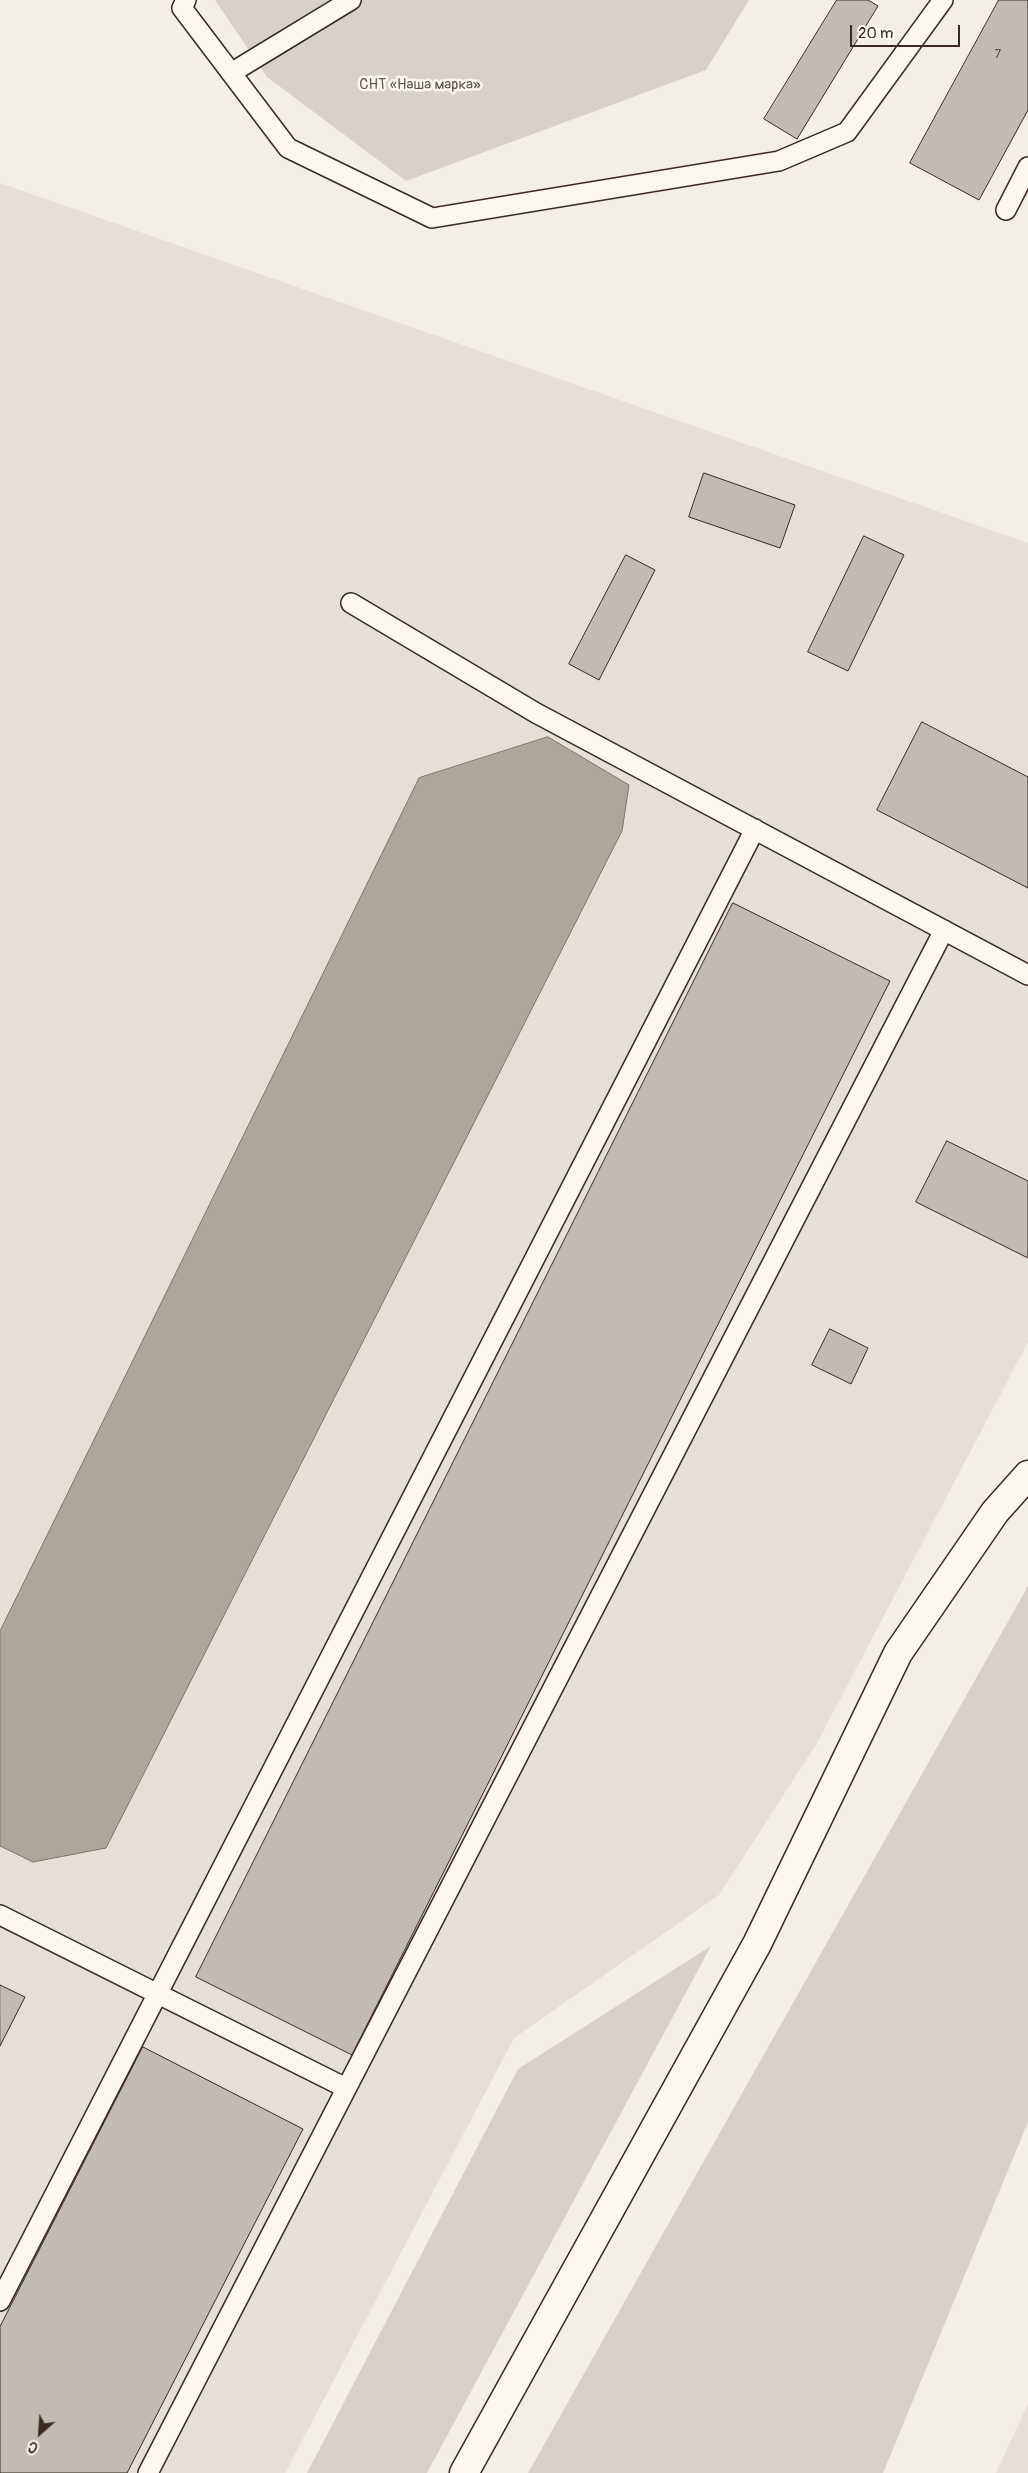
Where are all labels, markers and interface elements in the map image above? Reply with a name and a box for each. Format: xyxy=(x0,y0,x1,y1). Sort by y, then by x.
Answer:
scale bar xyxy=(853,15,963,47)
text: 20 m xyxy=(858,24,893,43)
house number: 7 xyxy=(995,48,1001,62)
park label: СНТ «Наша марка» xyxy=(359,76,481,94)
north arrow xyxy=(15,2408,65,2458)
text: С xyxy=(26,2437,41,2456)

